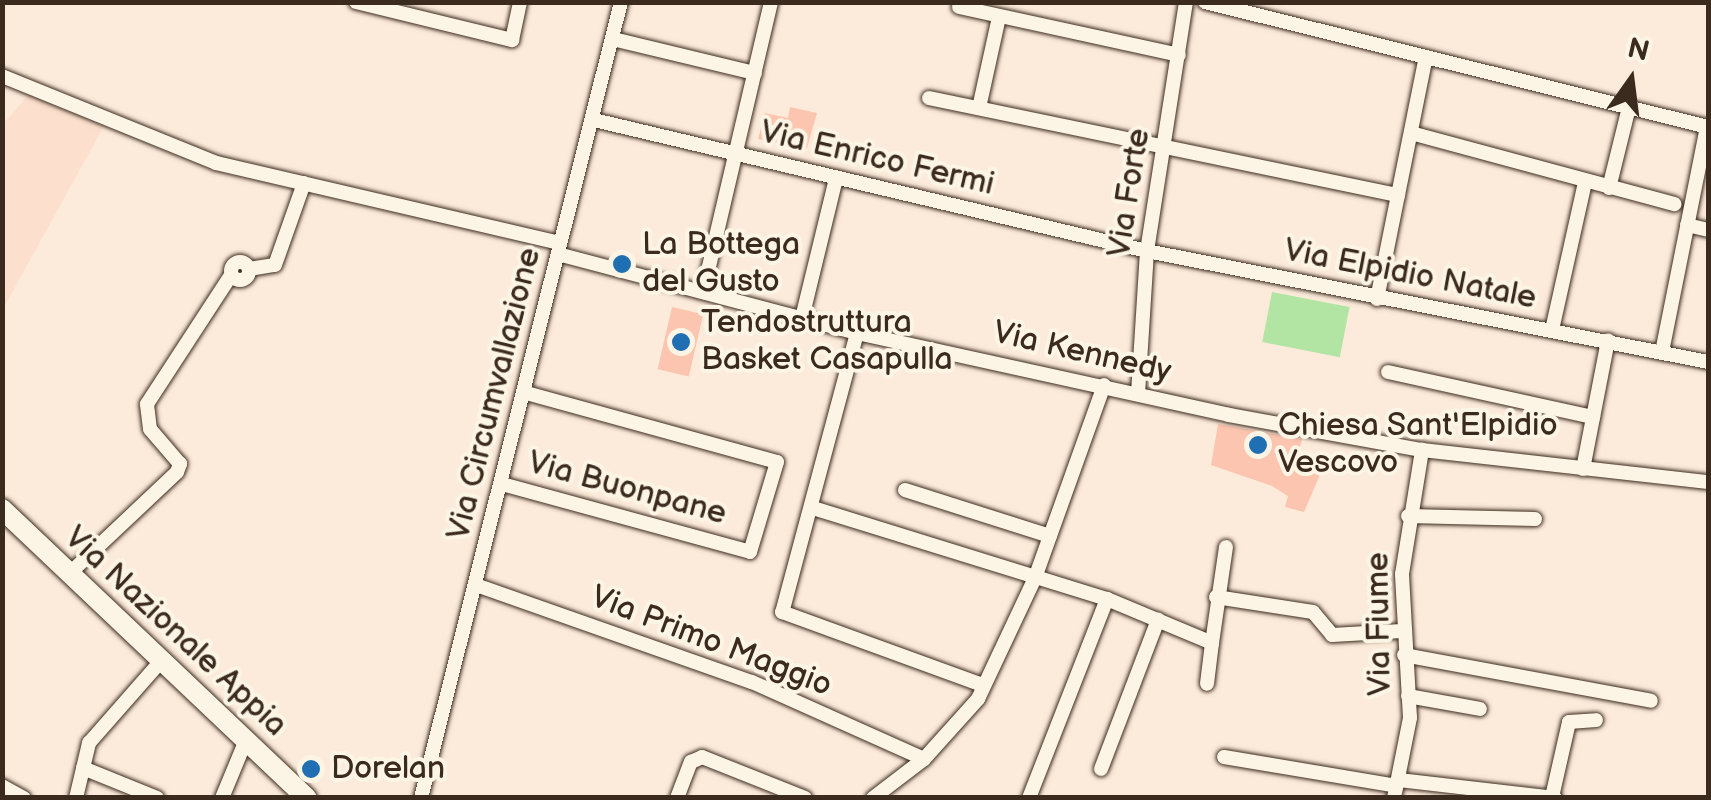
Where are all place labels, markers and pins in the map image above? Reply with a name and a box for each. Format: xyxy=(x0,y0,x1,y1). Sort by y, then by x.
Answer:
place label: La Bottega del Gusto xyxy=(642,227,800,302)
marker: La Bottega del Gusto xyxy=(611,253,633,275)
place label: Tendostruttura Basket Casapulla xyxy=(701,305,952,380)
marker: Tendostruttura Basket Casapulla xyxy=(670,331,692,353)
place label: Chiesa Sant'Elpidio Vescovo xyxy=(1278,408,1558,483)
marker: Chiesa Sant'Elpidio Vescovo xyxy=(1247,434,1269,456)
place label: Dorelan xyxy=(331,750,445,788)
marker: Dorelan xyxy=(300,758,322,780)

